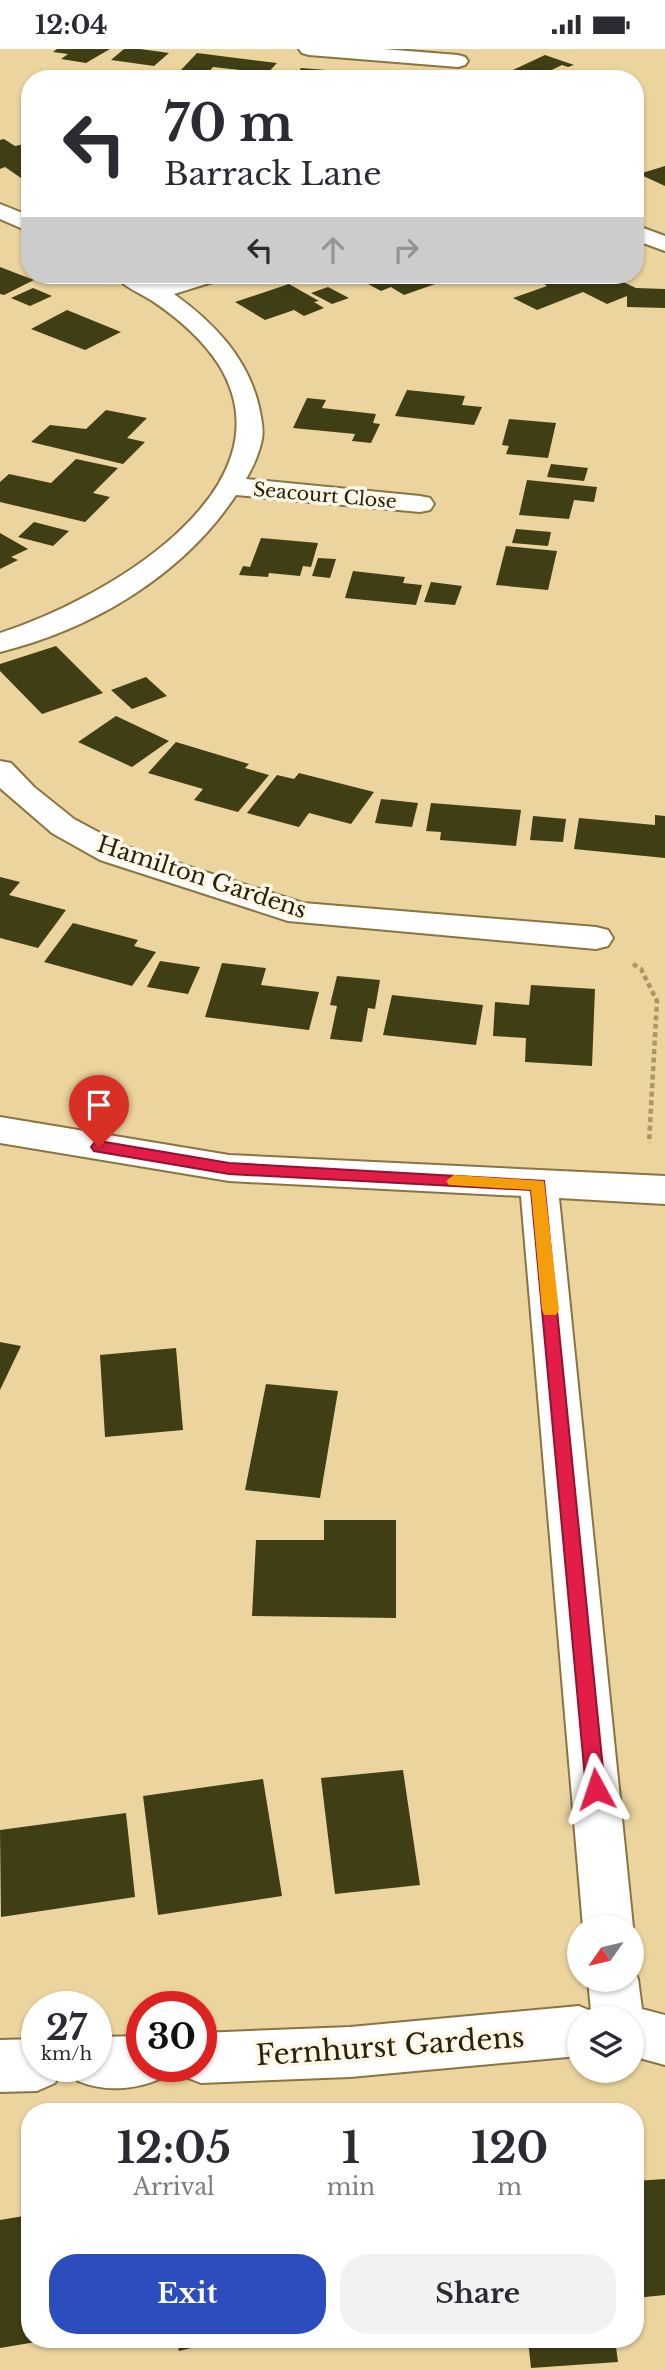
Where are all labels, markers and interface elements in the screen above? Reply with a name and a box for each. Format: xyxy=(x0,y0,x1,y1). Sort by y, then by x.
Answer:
text: 12:04 xyxy=(35,9,108,41)
text: 70 m xyxy=(164,93,294,154)
icon: left xyxy=(49,98,140,189)
text: Barrack Lane xyxy=(164,154,382,194)
icon: left xyxy=(241,231,279,269)
icon: ahead xyxy=(314,231,352,269)
icon: right xyxy=(387,231,425,269)
street label: Seacourt Close xyxy=(252,478,398,513)
street label: Hamilton Gardens xyxy=(94,830,310,924)
pin xyxy=(69,1075,129,1147)
icon: arrive xyxy=(80,1086,118,1124)
position arrow xyxy=(559,1752,633,1826)
north arrow xyxy=(567,1915,644,1991)
map controls xyxy=(567,1915,644,2083)
speed limit sign: 30 xyxy=(126,1991,217,2082)
text: 27 xyxy=(46,2006,87,2049)
button: layers xyxy=(567,2006,644,2083)
street label: Fernhurst Gardens xyxy=(255,2020,525,2073)
text: km/h xyxy=(41,2043,92,2065)
text: 12:05 xyxy=(117,2122,231,2174)
text: 1 xyxy=(342,2122,360,2174)
text: 120 xyxy=(471,2122,548,2174)
text: Arrival xyxy=(133,2173,215,2201)
text: min xyxy=(327,2173,375,2201)
text: m xyxy=(497,2173,522,2201)
button: Exit xyxy=(49,2254,326,2334)
button: Share xyxy=(340,2254,616,2334)

